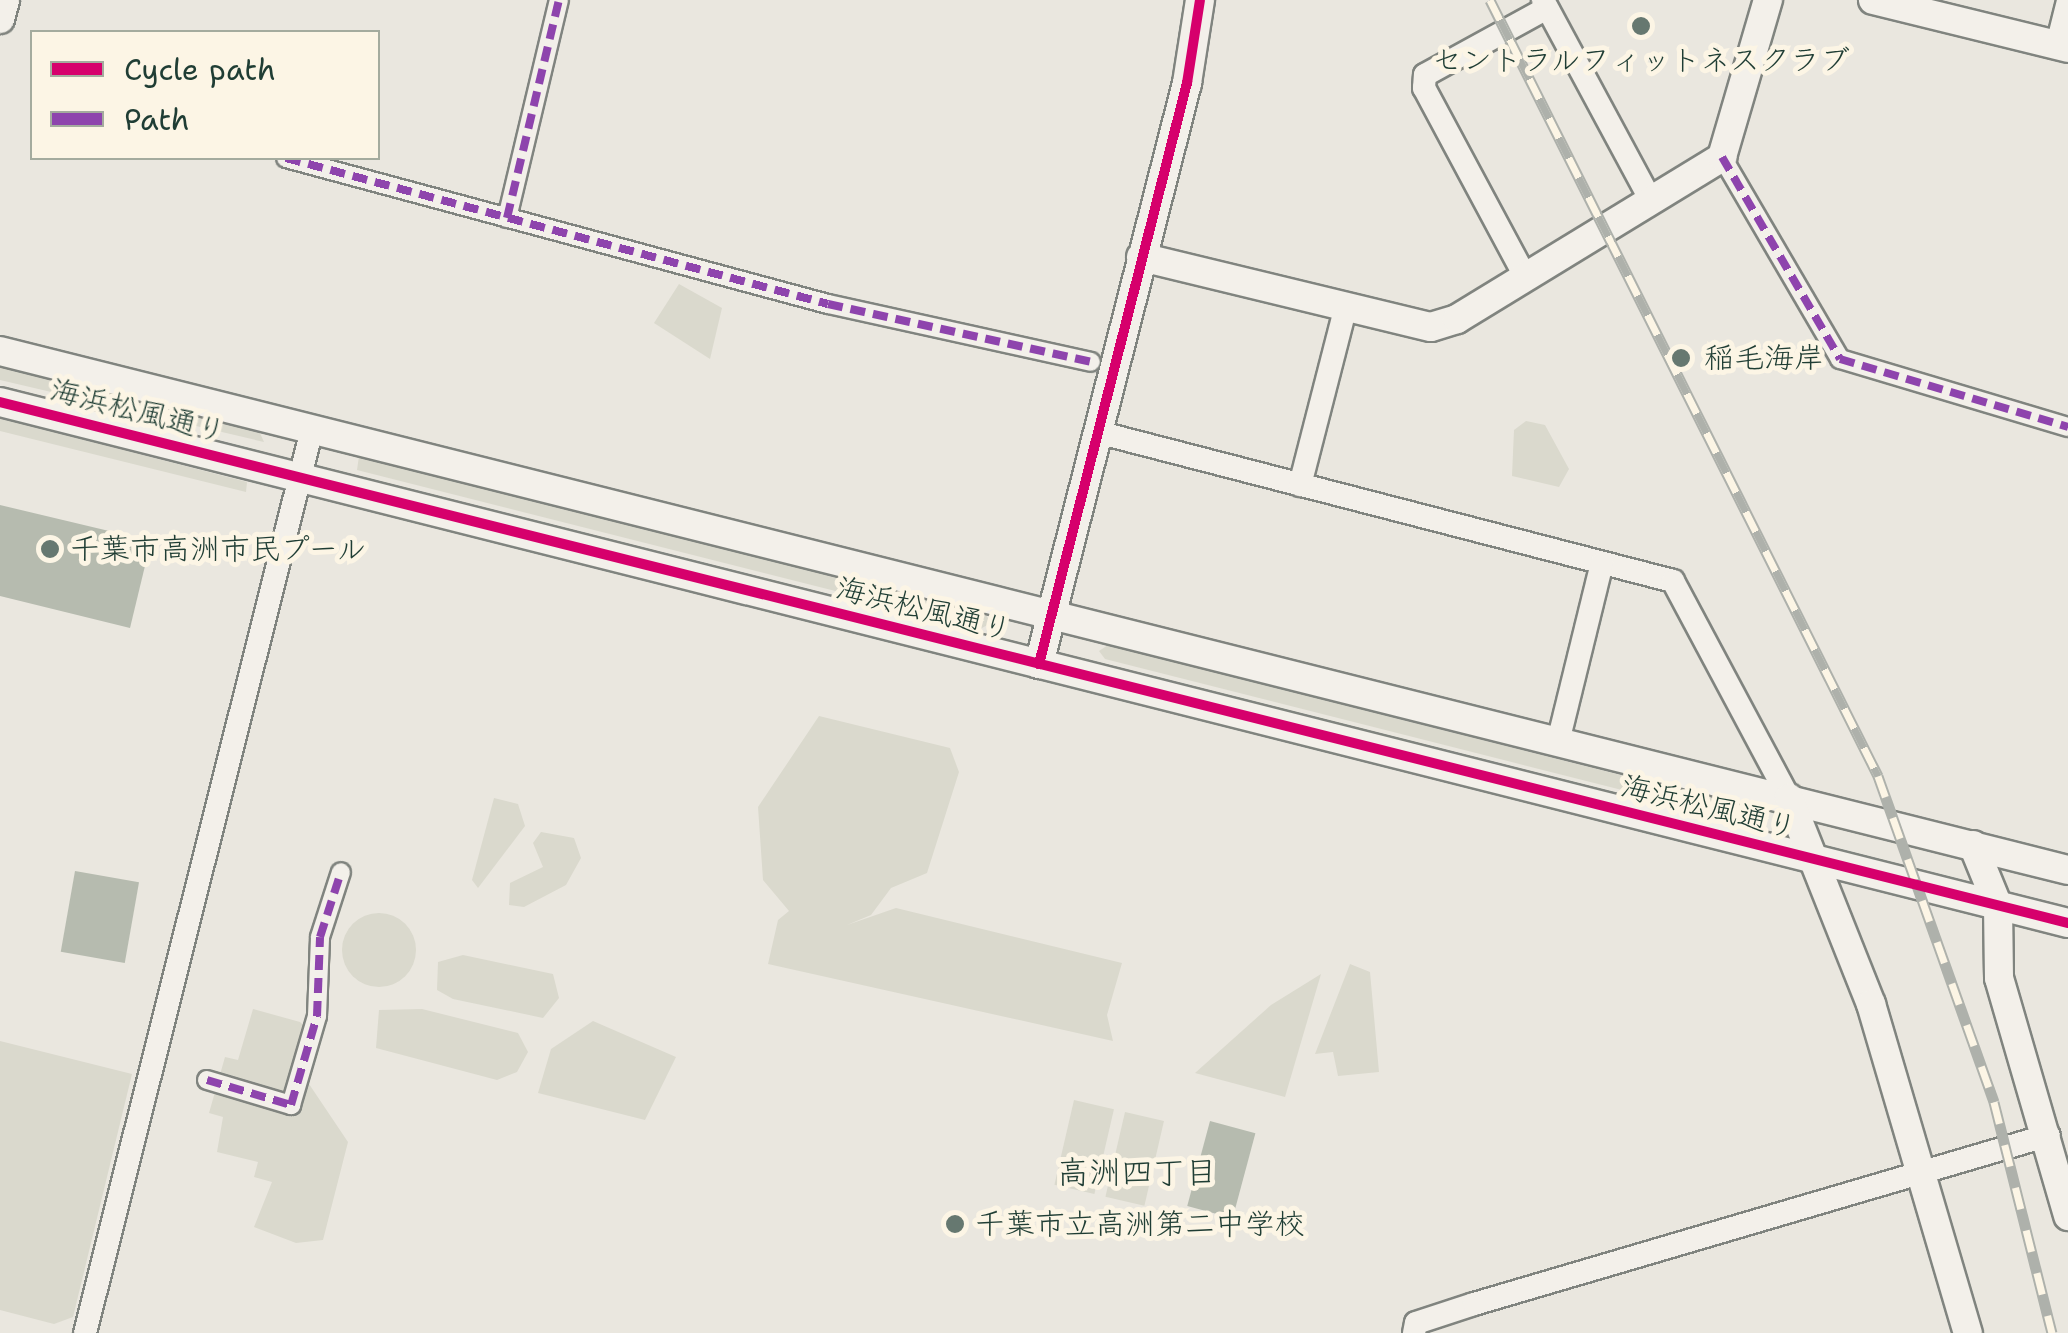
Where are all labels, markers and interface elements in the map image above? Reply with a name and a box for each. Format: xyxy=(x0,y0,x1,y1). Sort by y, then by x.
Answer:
marker: セントラルフィットネスクラブ xyxy=(1630,15,1652,37)
legend xyxy=(30,30,380,160)
place label: セントラルフィットネスクラブ xyxy=(1431,42,1851,78)
text: Cycle path xyxy=(124,49,276,90)
text: Path xyxy=(124,99,190,140)
place label: 稲毛海岸 xyxy=(1704,340,1824,376)
marker: 稲毛海岸 xyxy=(1668,345,1694,371)
street label: 海浜松風通り xyxy=(46,372,230,450)
place label: 千葉市高洲市民プール xyxy=(70,531,368,567)
marker: 千葉市高洲市民プール xyxy=(39,538,61,560)
street label: 海浜松風通り xyxy=(832,570,1016,648)
street label: 海浜松風通り xyxy=(1617,768,1801,846)
district label: 高洲四丁目 xyxy=(1057,1153,1217,1191)
place label: 千葉市立高洲第二中学校 xyxy=(975,1206,1305,1242)
marker: 千葉市立高洲第二中学校 xyxy=(944,1213,966,1235)

